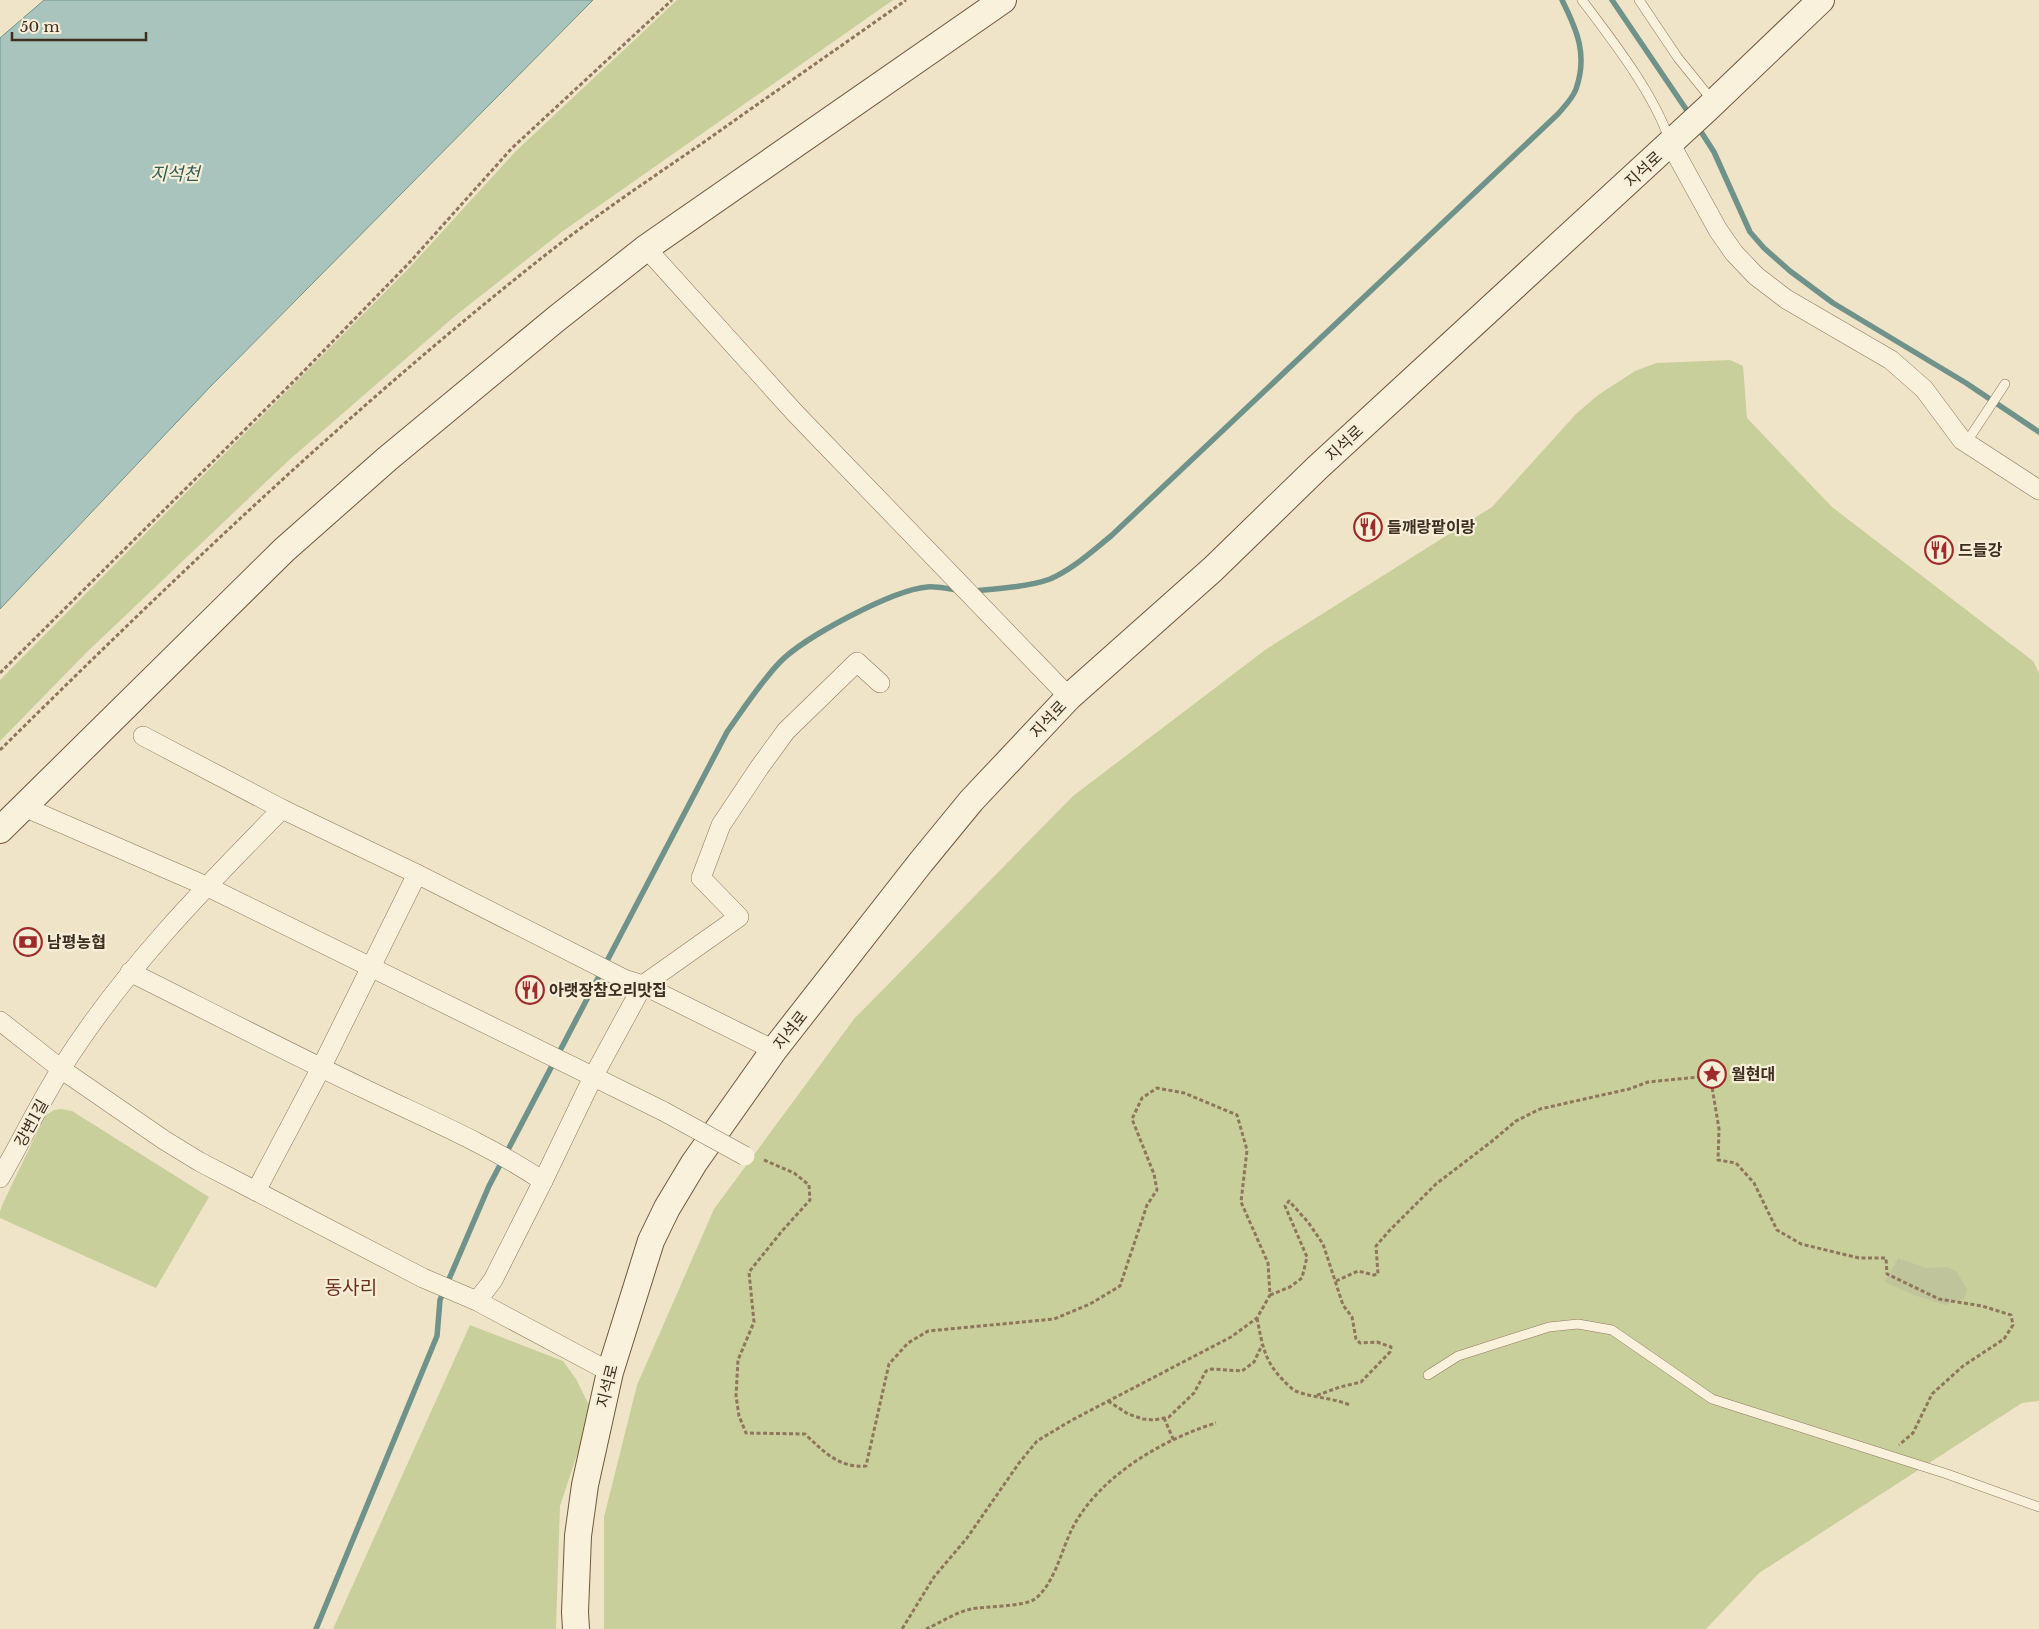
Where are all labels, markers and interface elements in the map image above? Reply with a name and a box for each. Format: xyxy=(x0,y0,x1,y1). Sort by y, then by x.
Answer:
scale bar xyxy=(12,10,146,42)
text: 50 m xyxy=(20,17,60,36)
street label: 지석로 xyxy=(1620,146,1666,191)
water label: 지석천 xyxy=(150,163,202,185)
street label: 지석로 xyxy=(1321,420,1367,465)
restaurant icon: 들깨랑팥이랑 xyxy=(1353,512,1383,542)
place label: 들깨랑팥이랑 xyxy=(1387,517,1476,537)
restaurant icon: 드들강 xyxy=(1924,535,1954,565)
place label: 드들강 xyxy=(1958,540,2002,560)
street label: 지석로 xyxy=(1026,696,1071,742)
bank icon: 남평농협 xyxy=(13,927,43,957)
place label: 남평농협 xyxy=(47,932,106,952)
restaurant icon: 아랫장참오리맛집 xyxy=(515,975,545,1005)
place label: 아랫장참오리맛집 xyxy=(549,980,667,1000)
street label: 지석로 xyxy=(769,1006,812,1054)
place icon: 월현대 xyxy=(1697,1059,1727,1089)
place label: 월현대 xyxy=(1731,1064,1775,1084)
street label: 강변1길 xyxy=(10,1096,52,1150)
district label: 동사리 xyxy=(325,1276,377,1299)
street label: 지석로 xyxy=(592,1362,622,1410)

